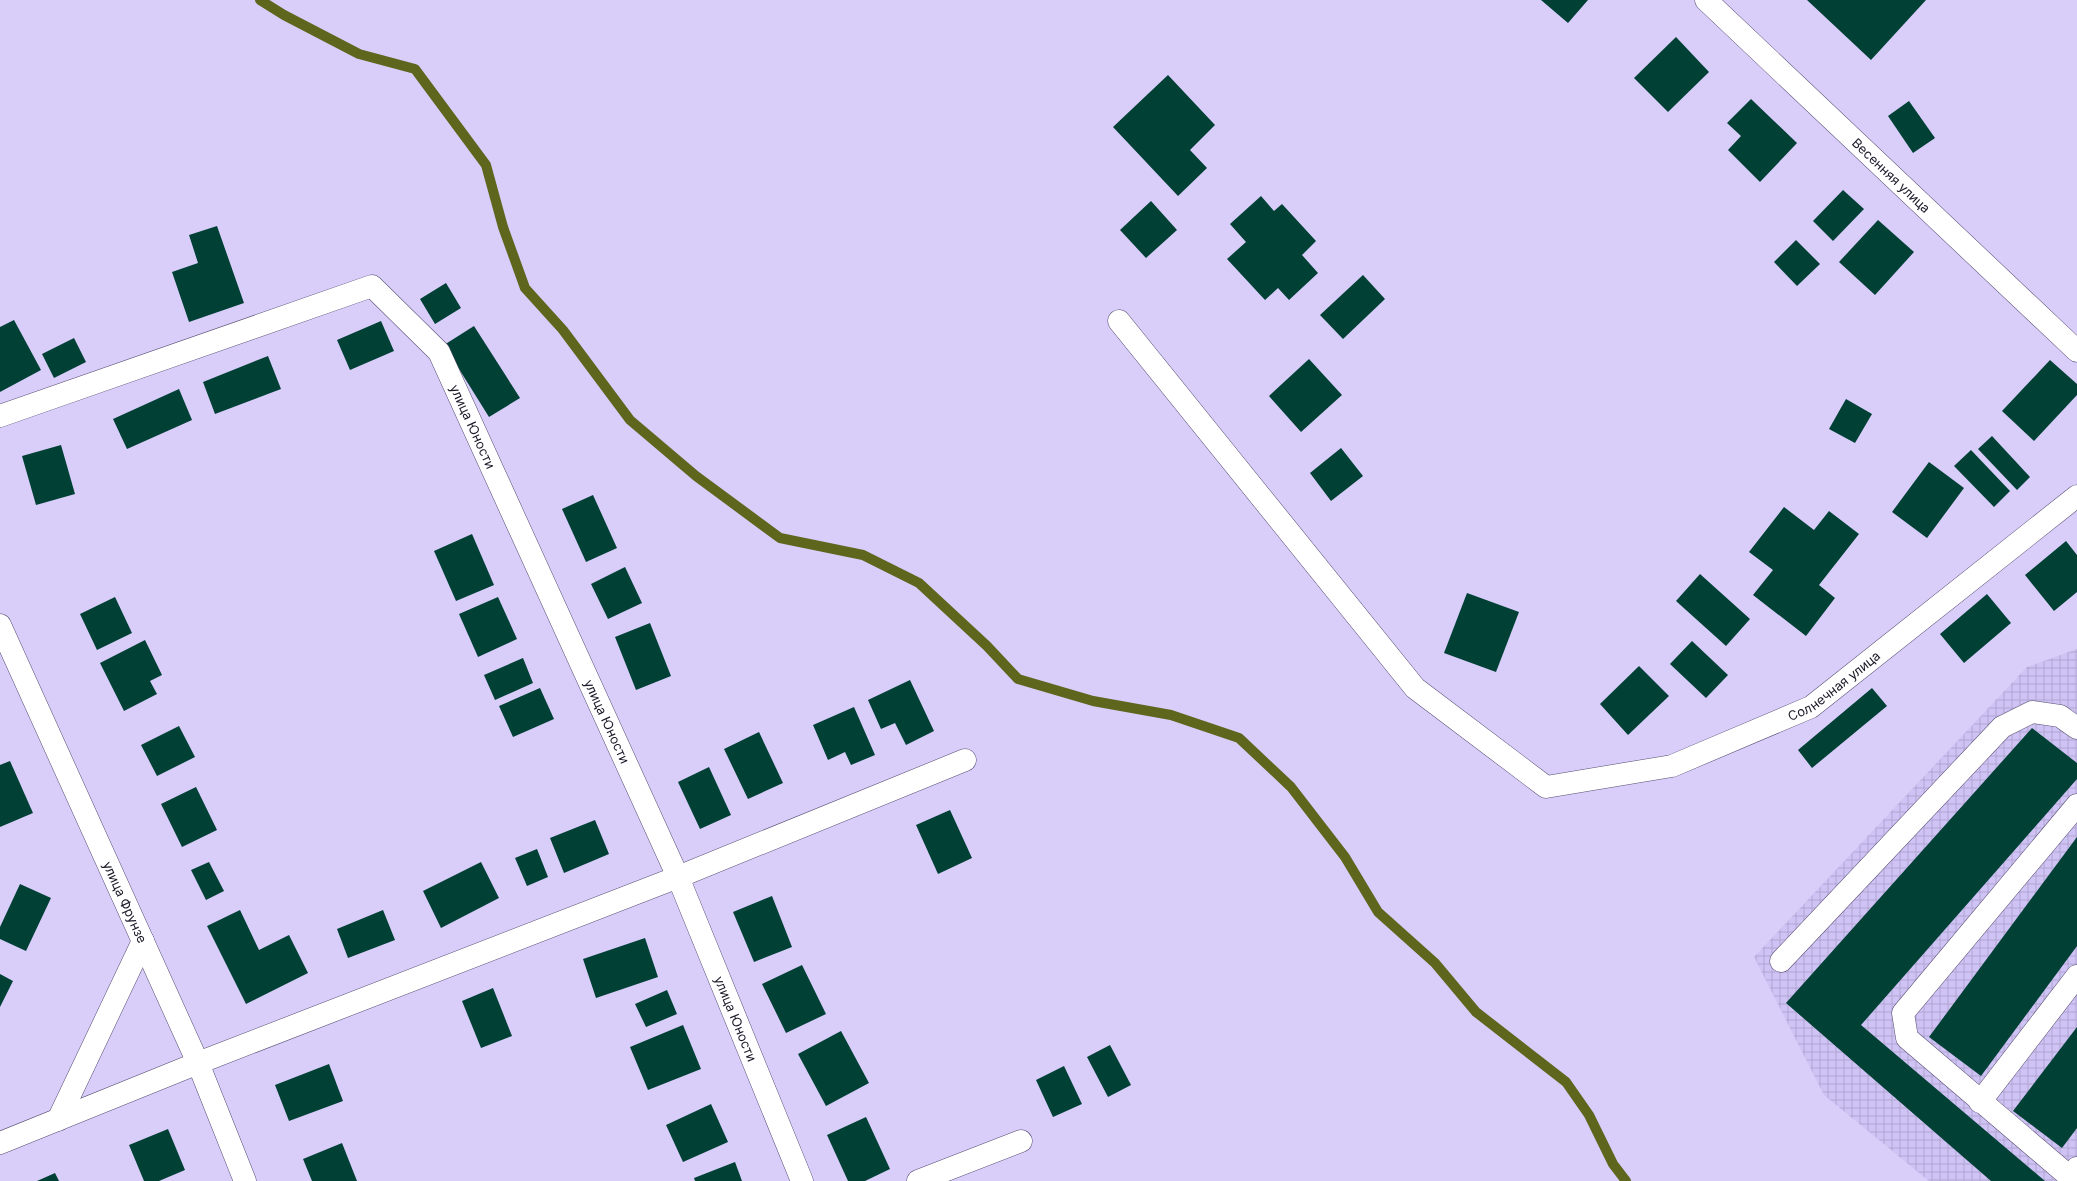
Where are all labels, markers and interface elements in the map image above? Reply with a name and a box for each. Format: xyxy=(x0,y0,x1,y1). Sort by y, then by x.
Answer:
street label: Весенняя улица xyxy=(1849,135,1934,216)
street label: улица Юности xyxy=(447,382,499,471)
street label: Солнечная улица xyxy=(1785,647,1883,724)
street label: улица Юности xyxy=(581,677,633,766)
street label: улица Фрунзе xyxy=(100,859,151,945)
street label: улица Юности xyxy=(711,974,760,1064)

